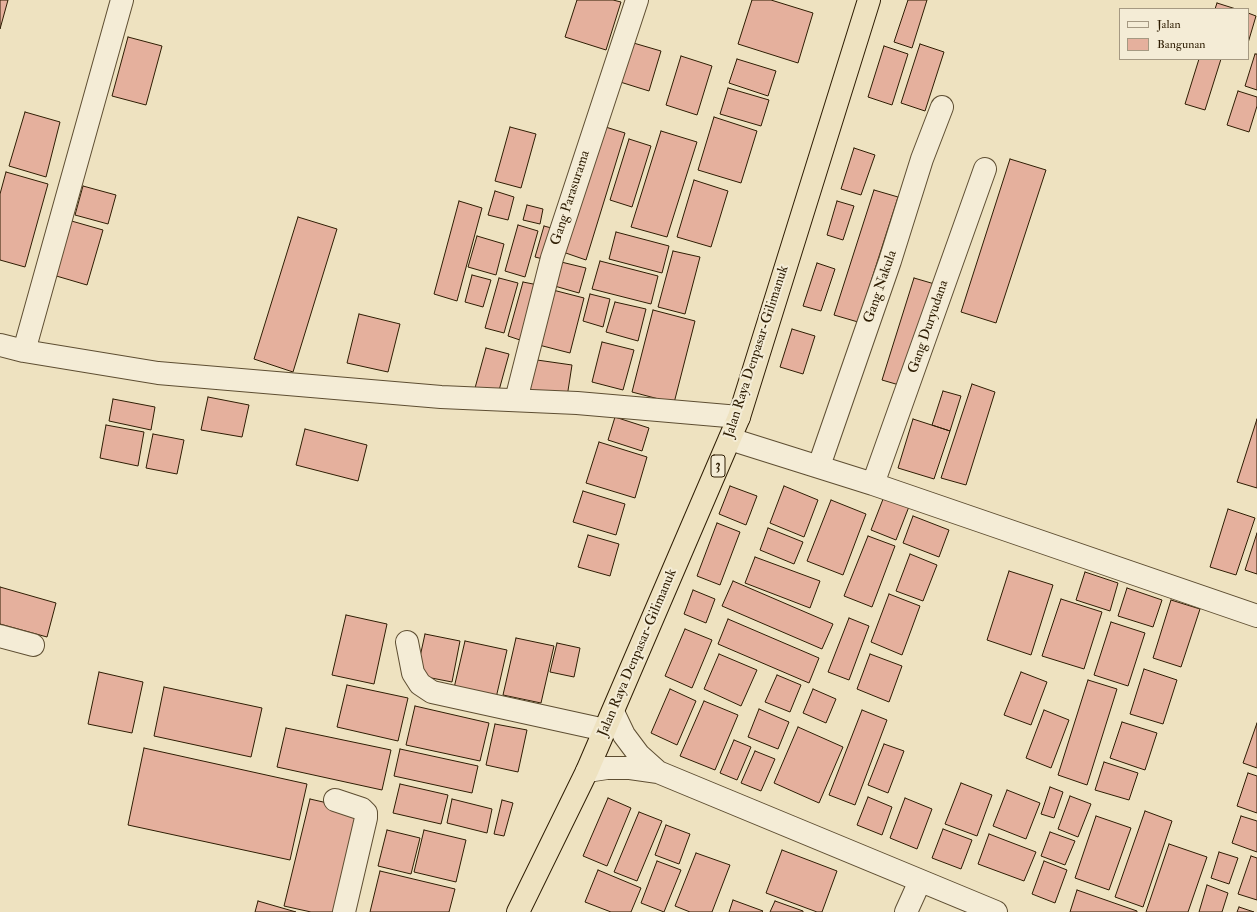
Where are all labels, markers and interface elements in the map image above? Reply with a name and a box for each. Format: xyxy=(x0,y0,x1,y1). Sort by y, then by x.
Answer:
legend xyxy=(1119,8,1249,60)
text: Jalan xyxy=(1157,17,1181,32)
text: Bangunan xyxy=(1157,37,1206,52)
street label: Gang Parasurama xyxy=(548,148,594,248)
street label: Gang Nakula xyxy=(861,248,901,326)
street label: Jalan Raya Denpasar-Gilimanuk xyxy=(721,264,793,440)
street label: Gang Duryudana xyxy=(905,278,953,376)
road number: 3 xyxy=(711,455,725,477)
street label: Jalan Raya Denpasar-Gilimanuk xyxy=(595,567,681,739)

